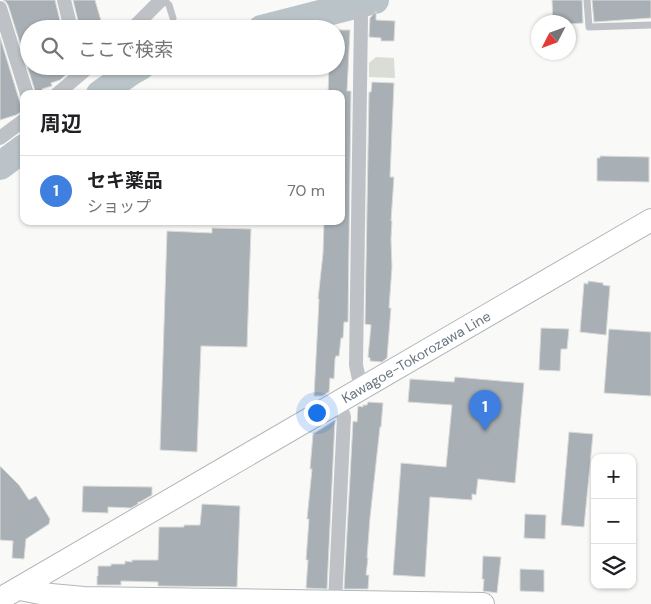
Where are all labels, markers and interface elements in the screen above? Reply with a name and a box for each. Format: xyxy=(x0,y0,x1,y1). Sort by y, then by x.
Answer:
north arrow xyxy=(531,15,576,60)
search box xyxy=(20,20,345,75)
icon: search xyxy=(38,34,66,62)
text: ここで検索 xyxy=(78,37,173,62)
text: 周辺 xyxy=(40,110,82,138)
text: セキ薬品 xyxy=(87,168,163,193)
text: 1 xyxy=(53,180,59,201)
text: 70 m xyxy=(287,180,325,201)
text: ショップ xyxy=(87,196,151,217)
street label: Kawagoe-Tokorozawa Line xyxy=(338,307,494,407)
pin: 1 xyxy=(469,390,501,431)
your location xyxy=(304,400,330,426)
map controls xyxy=(591,454,636,589)
button: + xyxy=(591,454,636,499)
button: − xyxy=(591,499,636,544)
button: layers xyxy=(591,544,636,589)

